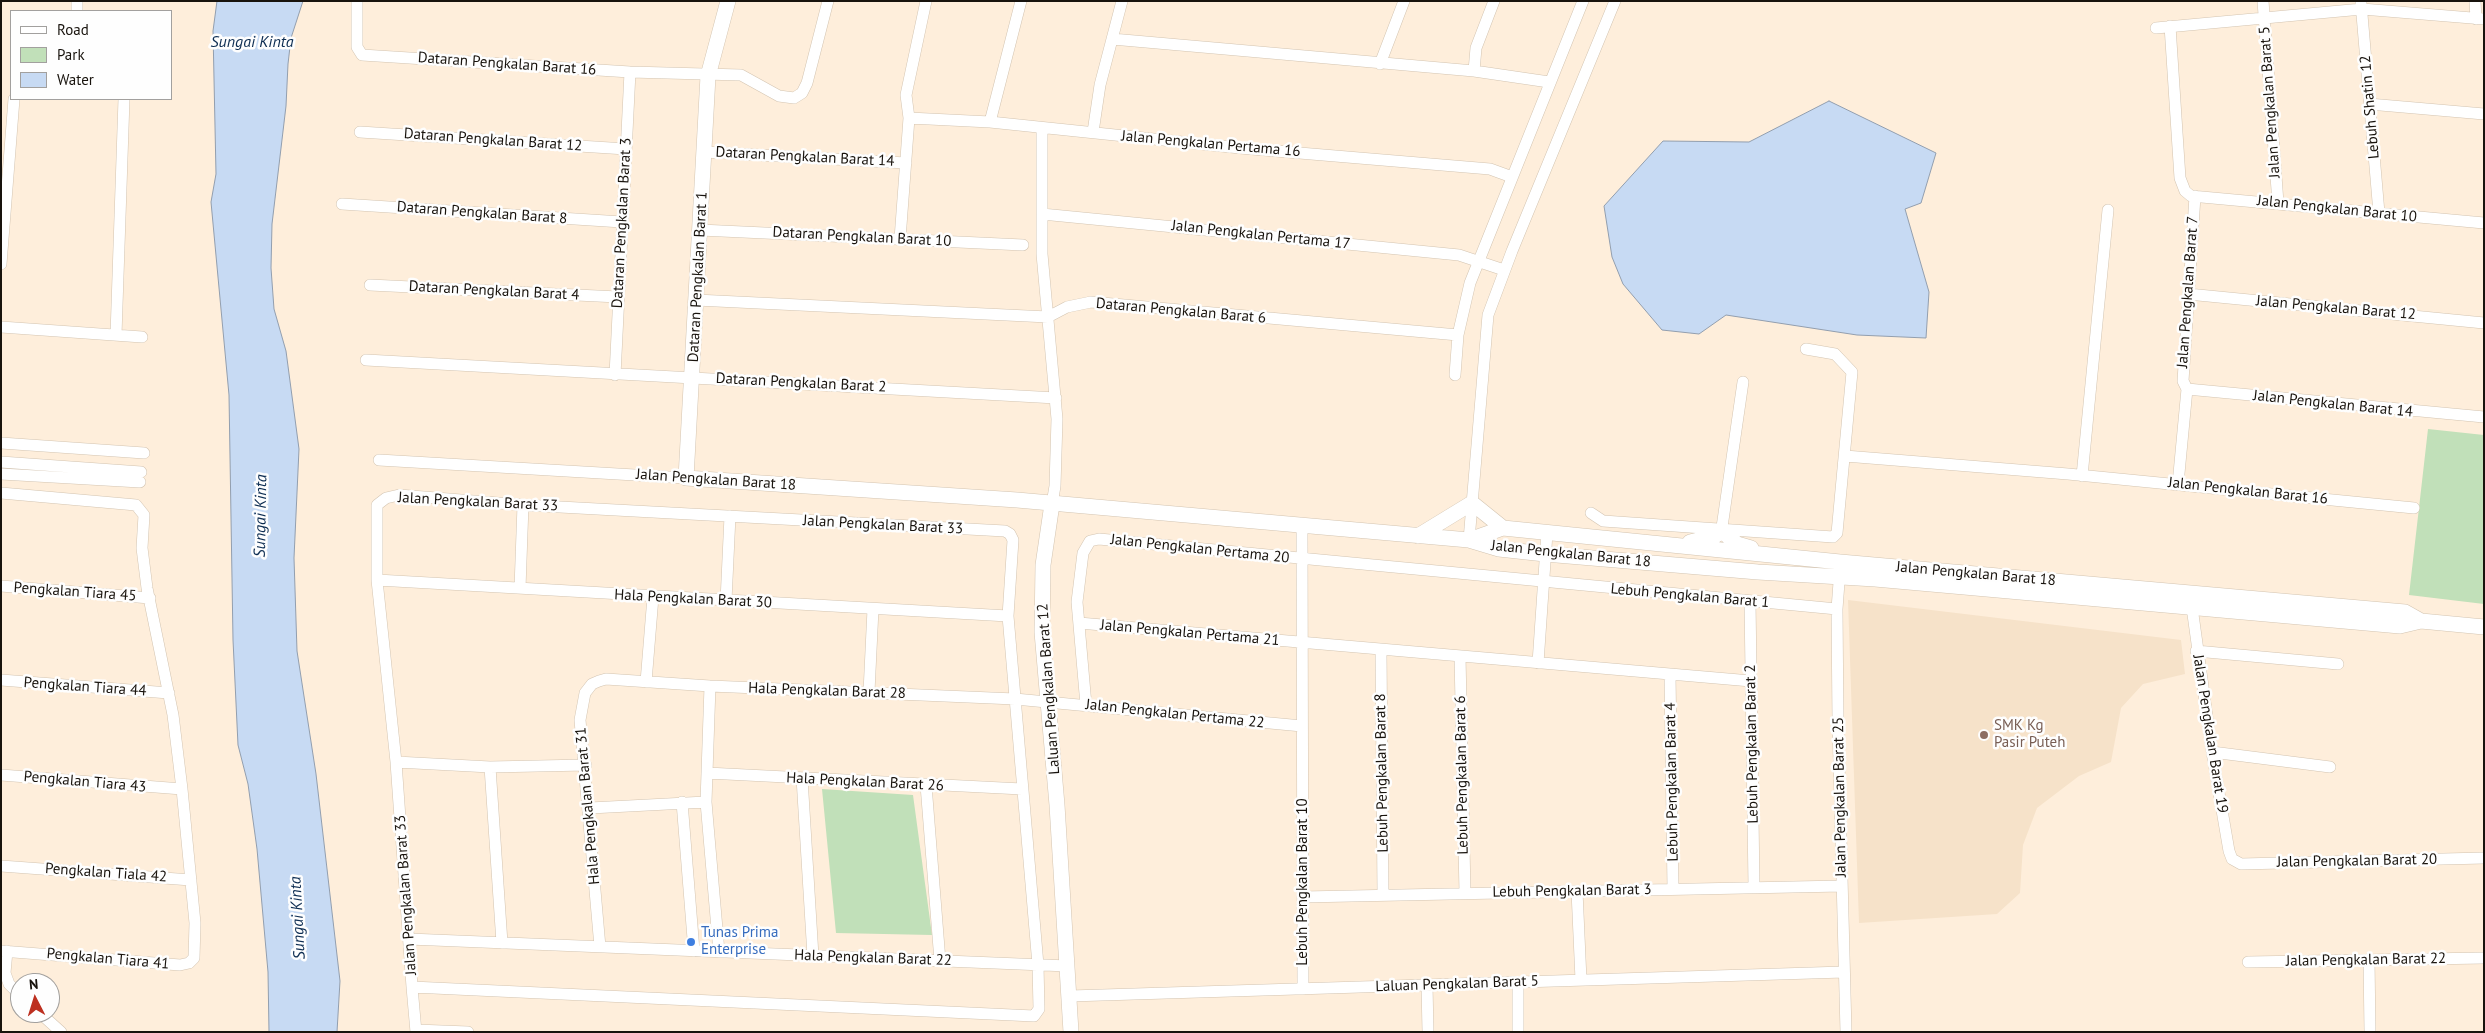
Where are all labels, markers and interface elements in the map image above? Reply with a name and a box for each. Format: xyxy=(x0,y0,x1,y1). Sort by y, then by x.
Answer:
legend xyxy=(10,10,172,100)
text: Road xyxy=(57,20,89,39)
street label: Jalan Pengkalan Barat 5 xyxy=(2256,25,2284,179)
water label: Sungai Kinta xyxy=(210,32,294,52)
text: Park xyxy=(57,45,85,64)
street label: Dataran Pengkalan Barat 16 xyxy=(417,49,597,79)
street label: Lebuh Shatin 12 xyxy=(2356,54,2384,160)
text: Water xyxy=(57,70,94,89)
street label: Dataran Pengkalan Barat 12 xyxy=(403,125,583,155)
street label: Jalan Pengkalan Pertama 16 xyxy=(1121,127,1301,161)
street label: Dataran Pengkalan Barat 3 xyxy=(609,137,635,309)
street label: Dataran Pengkalan Barat 14 xyxy=(715,143,895,171)
street label: Dataran Pengkalan Barat 1 xyxy=(685,191,711,363)
street label: Jalan Pengkalan Barat 10 xyxy=(2256,192,2418,226)
street label: Dataran Pengkalan Barat 8 xyxy=(396,198,568,228)
street label: Jalan Pengkalan Barat 7 xyxy=(2174,215,2202,369)
street label: Jalan Pengkalan Pertama 17 xyxy=(1171,217,1351,253)
street label: Dataran Pengkalan Barat 10 xyxy=(772,223,952,251)
street label: Dataran Pengkalan Barat 4 xyxy=(408,278,580,304)
street label: Jalan Pengkalan Barat 12 xyxy=(2255,292,2417,324)
street label: Dataran Pengkalan Barat 6 xyxy=(1095,295,1267,327)
street label: Dataran Pengkalan Barat 2 xyxy=(715,370,887,396)
street label: Jalan Pengkalan Barat 14 xyxy=(2252,387,2414,421)
street label: Jalan Pengkalan Barat 18 xyxy=(635,465,797,495)
water label: Sungai Kinta xyxy=(251,474,271,558)
street label: Jalan Pengkalan Barat 16 xyxy=(2167,474,2329,508)
street label: Jalan Pengkalan Barat 33 xyxy=(397,489,559,515)
street label: Jalan Pengkalan Barat 33 xyxy=(802,512,964,538)
street label: Jalan Pengkalan Pertama 20 xyxy=(1110,531,1290,567)
street label: Jalan Pengkalan Barat 18 xyxy=(1490,537,1652,571)
street label: Jalan Pengkalan Barat 18 xyxy=(1895,558,2057,590)
street label: Pengkalan Tiara 45 xyxy=(13,579,137,605)
street label: Lebuh Pengkalan Barat 1 xyxy=(1610,580,1770,612)
street label: Hala Pengkalan Barat 30 xyxy=(614,586,772,612)
street label: Laluan Pengkalan Barat 12 xyxy=(1034,603,1064,775)
street label: Jalan Pengkalan Pertama 21 xyxy=(1100,616,1280,650)
street label: Jalan Pengkalan Barat 19 xyxy=(2189,653,2231,815)
street label: Lebuh Pengkalan Barat 2 xyxy=(1742,664,1762,824)
street label: Pengkalan Tiara 44 xyxy=(23,674,147,700)
street label: Hala Pengkalan Barat 28 xyxy=(748,679,906,703)
street label: Lebuh Pengkalan Barat 8 xyxy=(1372,693,1392,853)
street label: Lebuh Pengkalan Barat 6 xyxy=(1452,695,1472,855)
street label: Jalan Pengkalan Pertama 22 xyxy=(1085,696,1265,732)
street label: Lebuh Pengkalan Barat 4 xyxy=(1662,702,1682,862)
street label: Jalan Pengkalan Barat 25 xyxy=(1830,717,1850,877)
place label: SMK Kg Pasir Puteh xyxy=(1994,717,2065,752)
street label: Hala Pengkalan Barat 31 xyxy=(572,727,604,885)
marker: SMK Kg Pasir Puteh xyxy=(1978,729,1990,741)
street label: Pengkalan Tiara 43 xyxy=(23,768,147,796)
street label: Hala Pengkalan Barat 26 xyxy=(786,769,944,795)
street label: Lebuh Pengkalan Barat 10 xyxy=(1294,798,1312,966)
street label: Jalan Pengkalan Barat 33 xyxy=(391,814,421,976)
street label: Jalan Pengkalan Barat 20 xyxy=(2277,851,2437,871)
street label: Pengkalan Tiala 42 xyxy=(44,860,168,886)
water label: Sungai Kinta xyxy=(286,876,310,960)
street label: Lebuh Pengkalan Barat 3 xyxy=(1492,881,1652,901)
place label: Tunas Prima Enterprise xyxy=(701,924,778,959)
marker: Tunas Prima Enterprise xyxy=(685,936,697,948)
street label: Pengkalan Tiara 41 xyxy=(46,945,170,973)
street label: Hala Pengkalan Barat 22 xyxy=(794,946,952,970)
street label: Jalan Pengkalan Barat 22 xyxy=(2286,950,2446,970)
street label: Laluan Pengkalan Barat 5 xyxy=(1375,972,1539,996)
north arrow xyxy=(10,973,60,1023)
text: N xyxy=(28,975,39,993)

